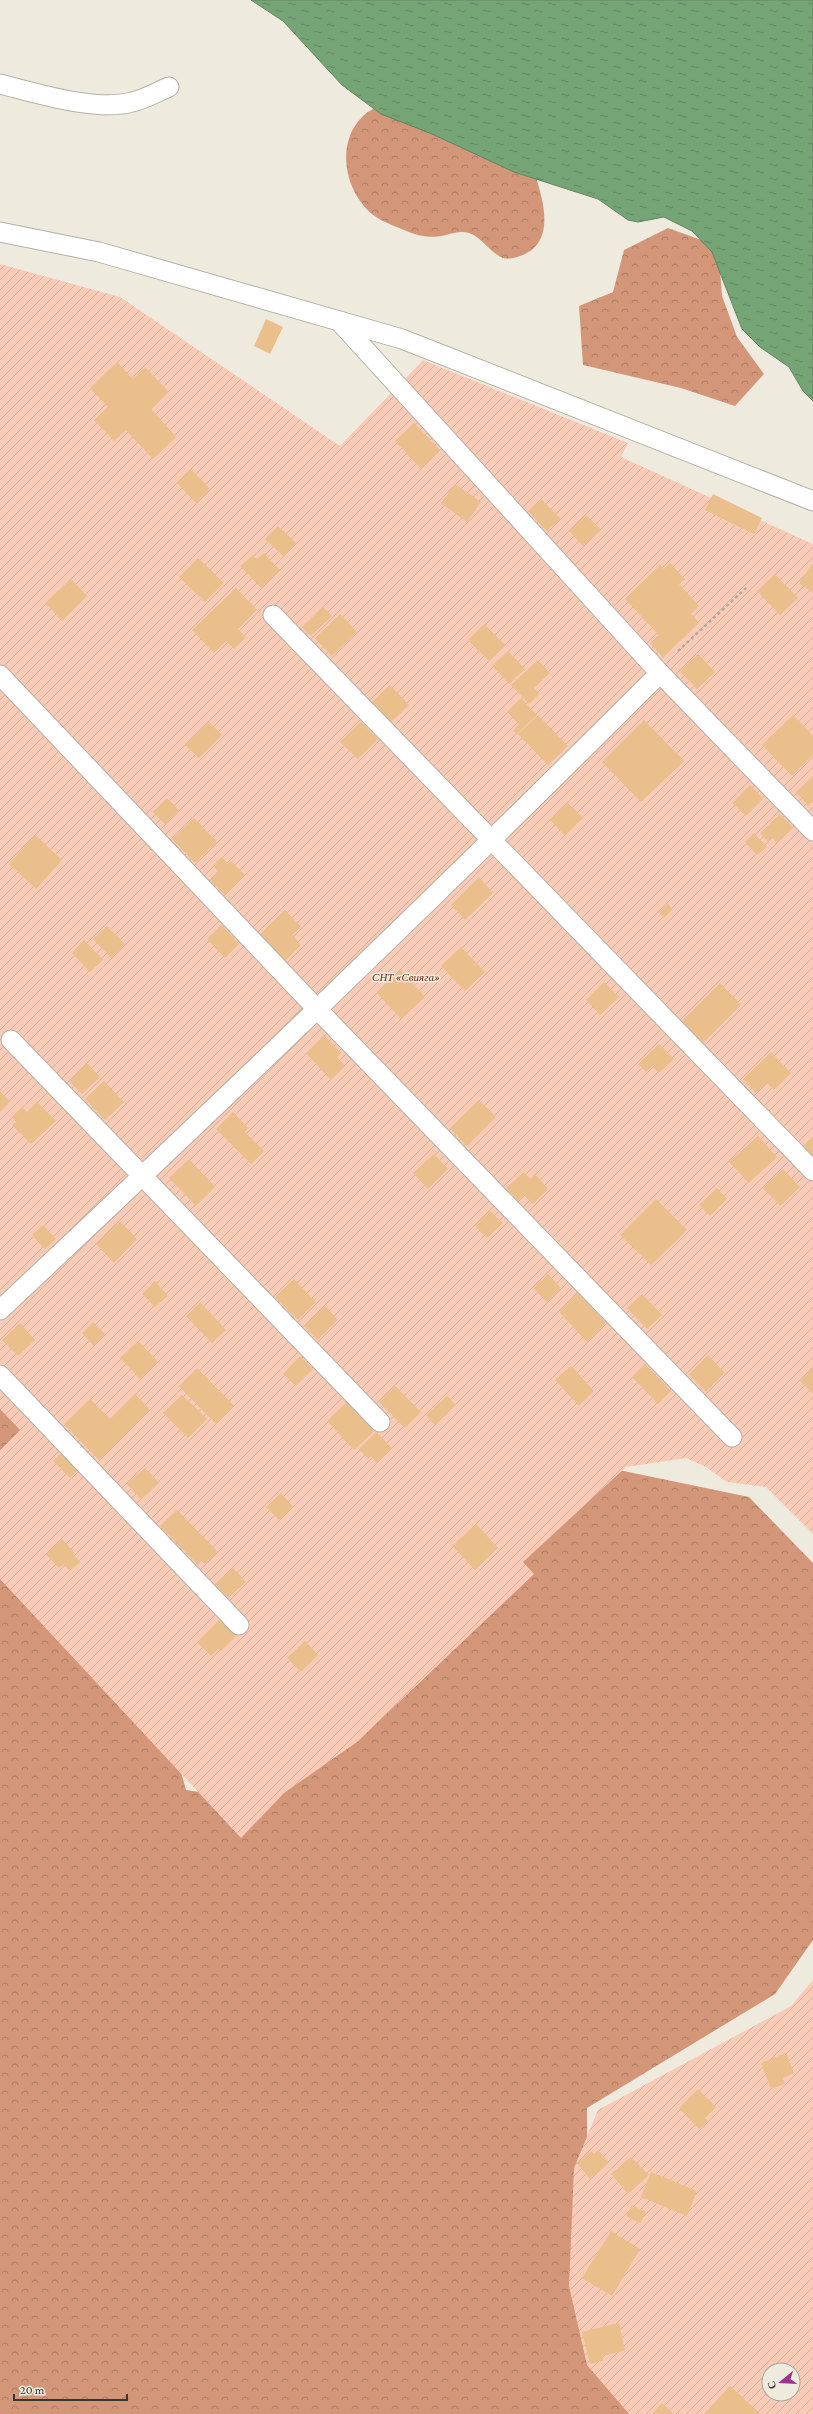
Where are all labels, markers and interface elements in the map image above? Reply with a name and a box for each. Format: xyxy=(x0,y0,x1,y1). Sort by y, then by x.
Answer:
park label: СНТ «Свияга» xyxy=(372,971,440,983)
north arrow xyxy=(761,2362,801,2402)
scale bar xyxy=(14,2376,127,2402)
text: С xyxy=(765,2379,778,2391)
text: 20 m xyxy=(20,2383,45,2397)

